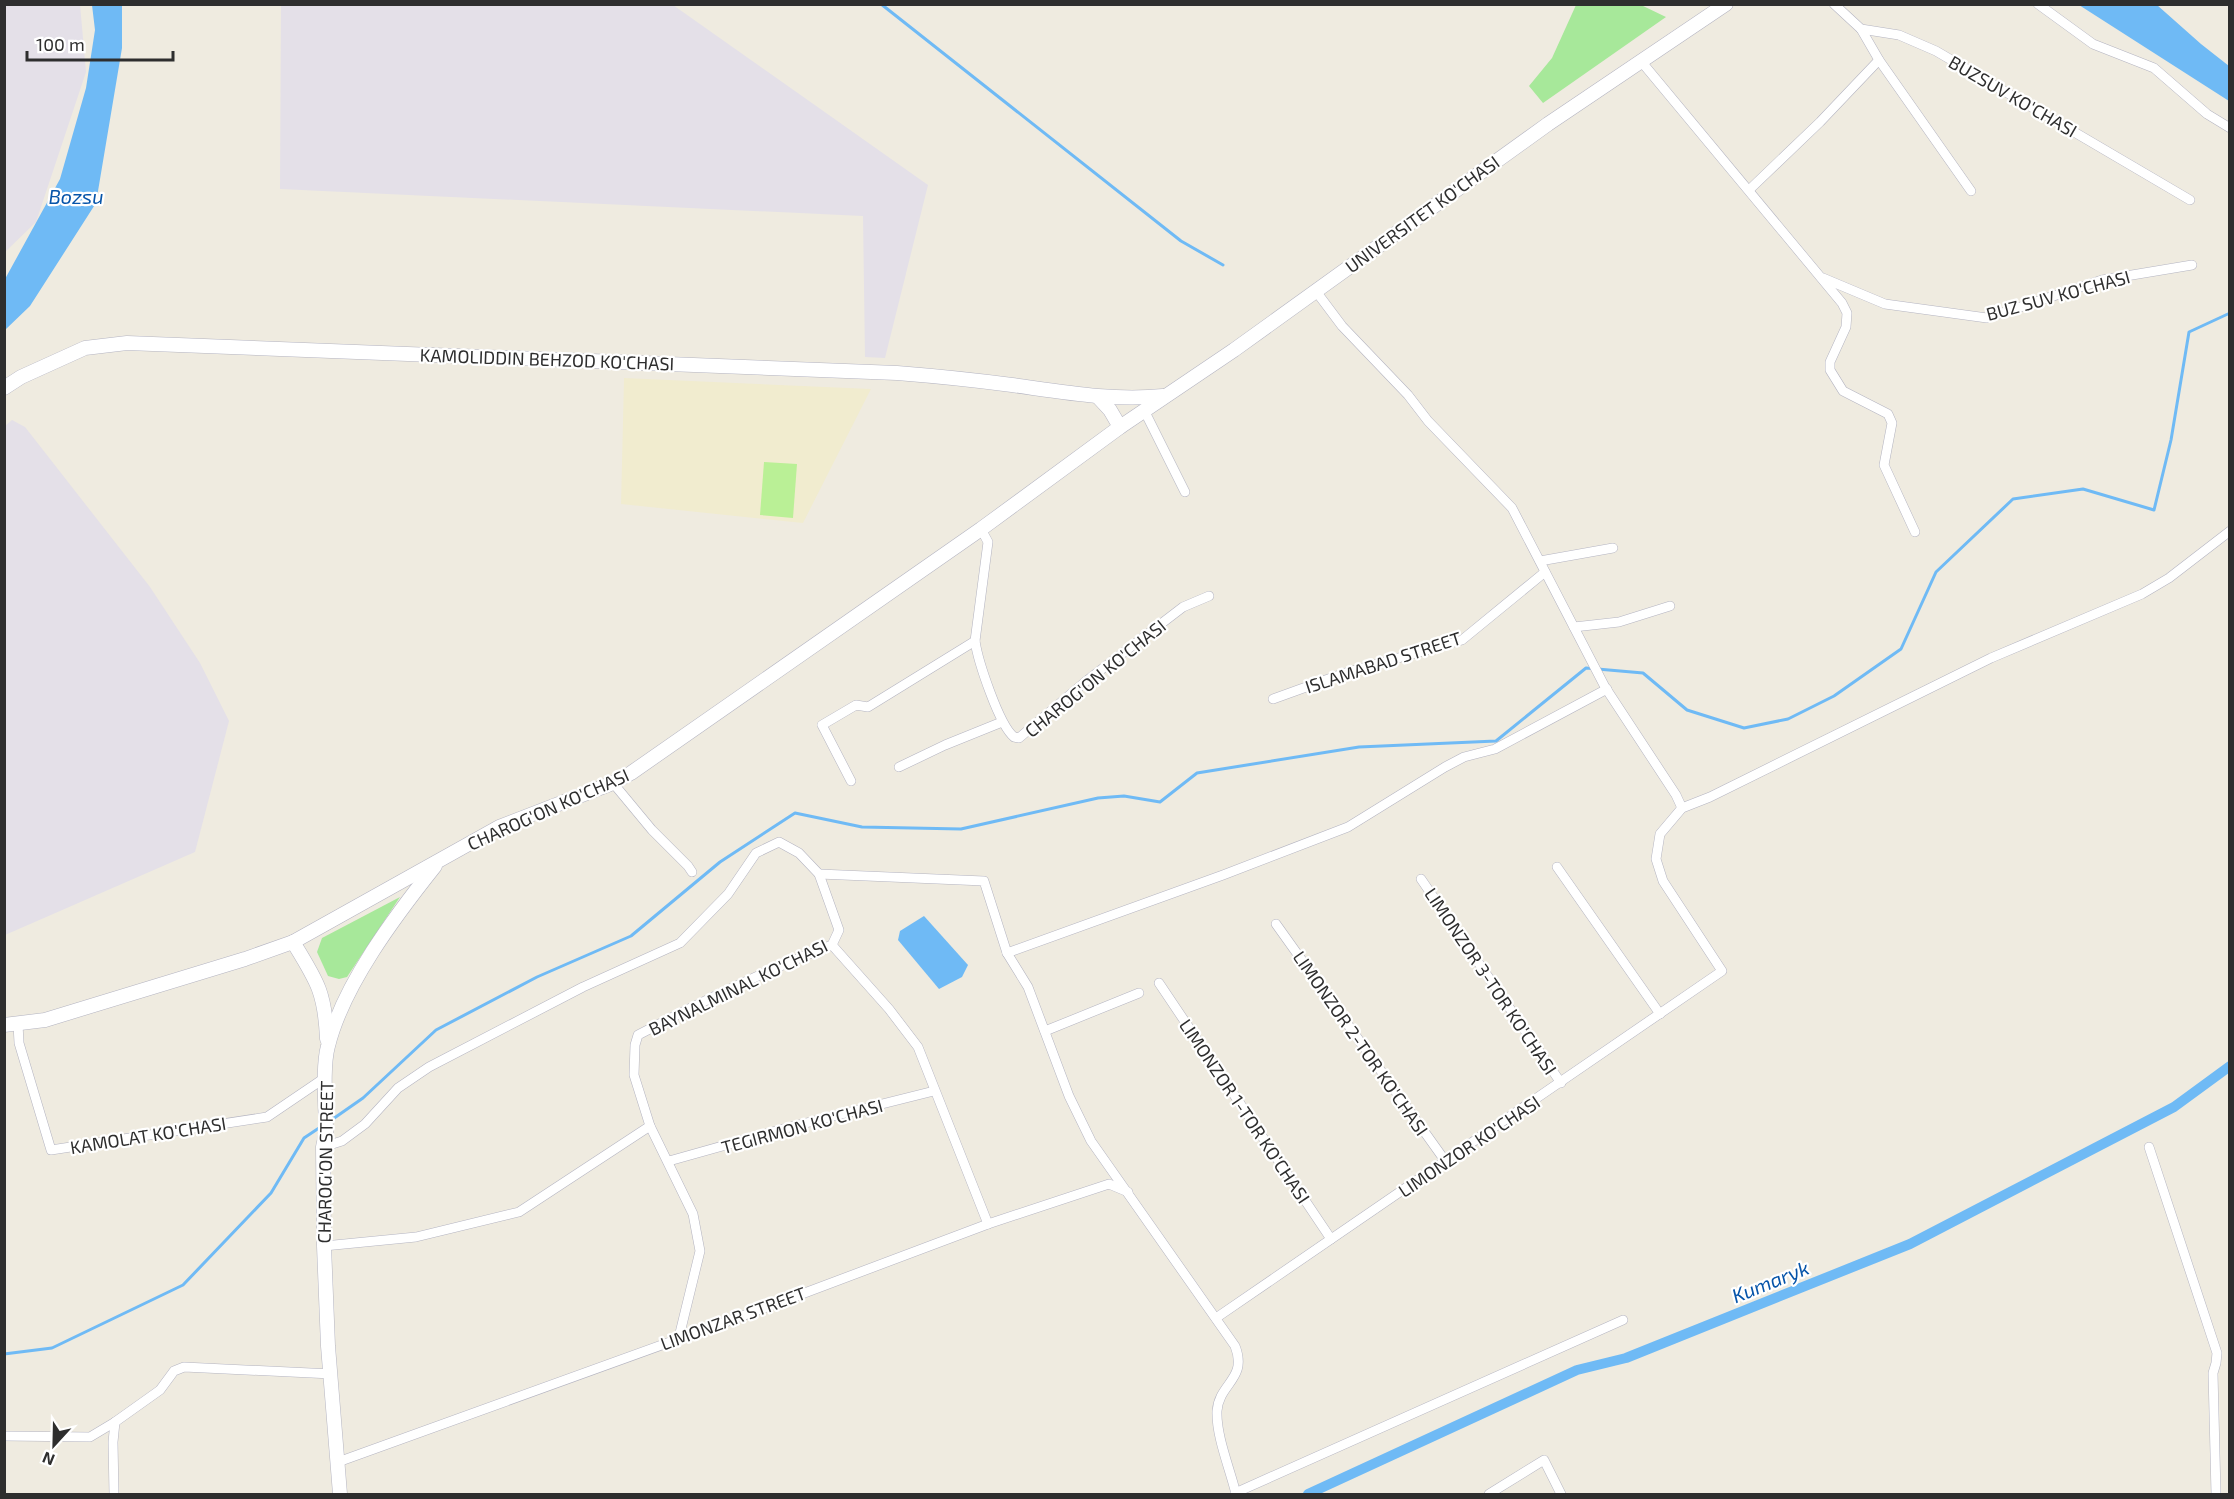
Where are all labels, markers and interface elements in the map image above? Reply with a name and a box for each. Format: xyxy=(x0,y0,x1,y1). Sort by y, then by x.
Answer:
scale bar xyxy=(27,24,172,62)
text: 100 m xyxy=(36,33,85,55)
street label: BUZSUV KO'CHASI xyxy=(1945,50,2081,142)
street label: UNIVERSITET KO'CHASI xyxy=(1341,151,1503,277)
water label: Bozsu xyxy=(48,184,104,208)
street label: BUZ SUV KO'CHASI xyxy=(1984,265,2132,325)
street label: KAMOLIDDIN BEHZOD KO'CHASI xyxy=(419,344,675,374)
street label: CHAROG'ON KO'CHASI xyxy=(1020,614,1170,742)
street label: ISLAMABAD STREET xyxy=(1302,626,1464,698)
street label: CHAROG'ON KO'CHASI xyxy=(464,763,632,855)
street label: LIMONZOR 3-TOR KO'CHASI xyxy=(1420,883,1562,1079)
street label: BAYNALMINAL KO'CHASI xyxy=(645,934,831,1040)
street label: LIMONZOR 2-TOR KO'CHASI xyxy=(1289,946,1433,1140)
street label: LIMONZOR 1-TOR KO'CHASI xyxy=(1175,1015,1315,1207)
street label: CHAROG'ON STREET xyxy=(313,1080,337,1244)
street label: LIMONZOR KO'CHASI xyxy=(1394,1090,1544,1202)
street label: TEGIRMON KO'CHASI xyxy=(719,1094,885,1158)
street label: KAMOLAT KO'CHASI xyxy=(69,1112,227,1158)
water label: Kumaryk xyxy=(1728,1255,1812,1308)
street label: LIMONZAR STREET xyxy=(657,1281,809,1355)
north arrow xyxy=(24,1415,84,1475)
text: N xyxy=(39,1448,57,1470)

